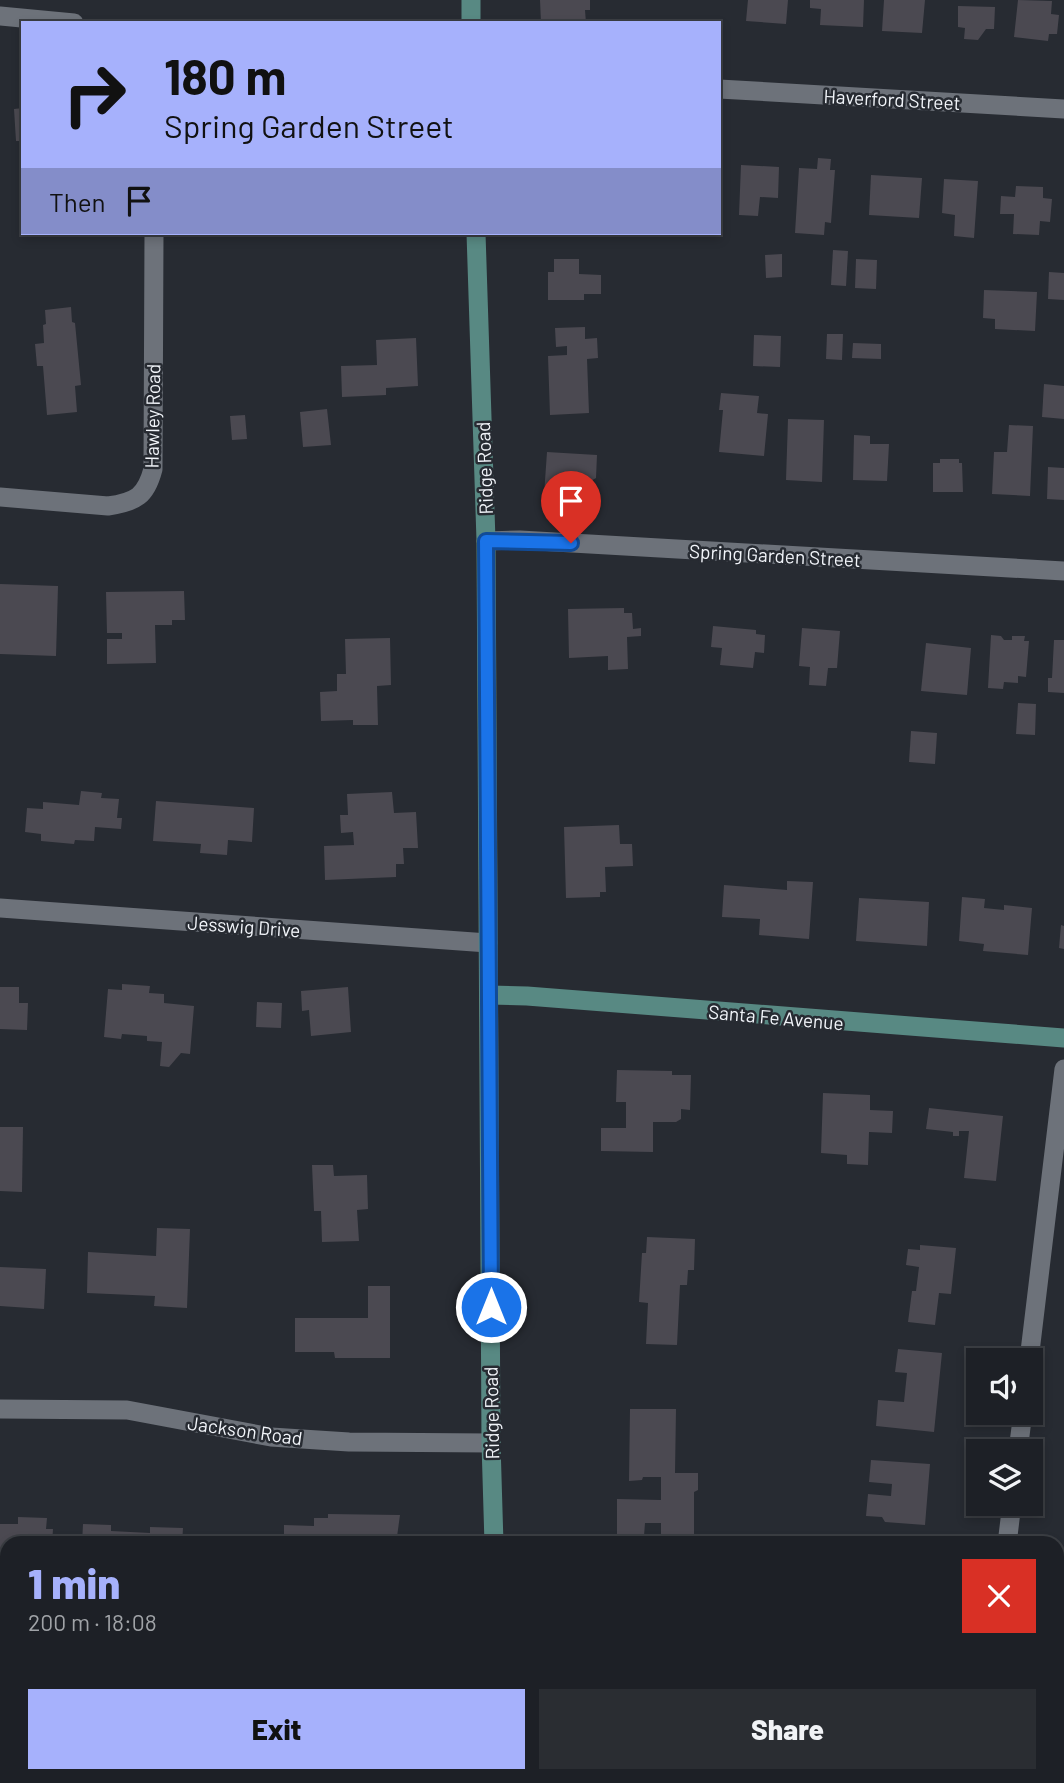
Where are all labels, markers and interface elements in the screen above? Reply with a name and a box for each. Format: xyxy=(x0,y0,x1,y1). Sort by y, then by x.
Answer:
text: 180 m xyxy=(164,46,287,105)
icon: right xyxy=(49,49,140,140)
street label: Haverford Street xyxy=(823,84,961,114)
text: Spring Garden Street xyxy=(164,106,454,144)
icon: arrive xyxy=(120,182,158,220)
text: Then xyxy=(49,186,106,217)
street label: Hawley Road xyxy=(140,364,164,468)
street label: Ridge Road xyxy=(471,421,497,515)
pin xyxy=(541,471,601,543)
icon: arrive xyxy=(552,482,590,520)
street label: Spring Garden Street xyxy=(689,539,861,571)
street label: Jesswig Drive xyxy=(187,911,301,941)
street label: Santa Fe Avenue xyxy=(707,1000,845,1034)
position arrow xyxy=(454,1270,528,1344)
map controls xyxy=(966,1348,1043,1516)
button: sound xyxy=(966,1348,1043,1425)
street label: Ridge Road xyxy=(479,1366,503,1460)
street label: Jackson Road xyxy=(186,1411,304,1449)
button: layers xyxy=(966,1439,1043,1516)
text: 1 min xyxy=(28,1557,120,1607)
button: close xyxy=(962,1559,1036,1633)
text: 200 m · 18:08 xyxy=(28,1608,157,1636)
button: Exit xyxy=(28,1689,525,1769)
button: Share xyxy=(539,1689,1036,1769)

